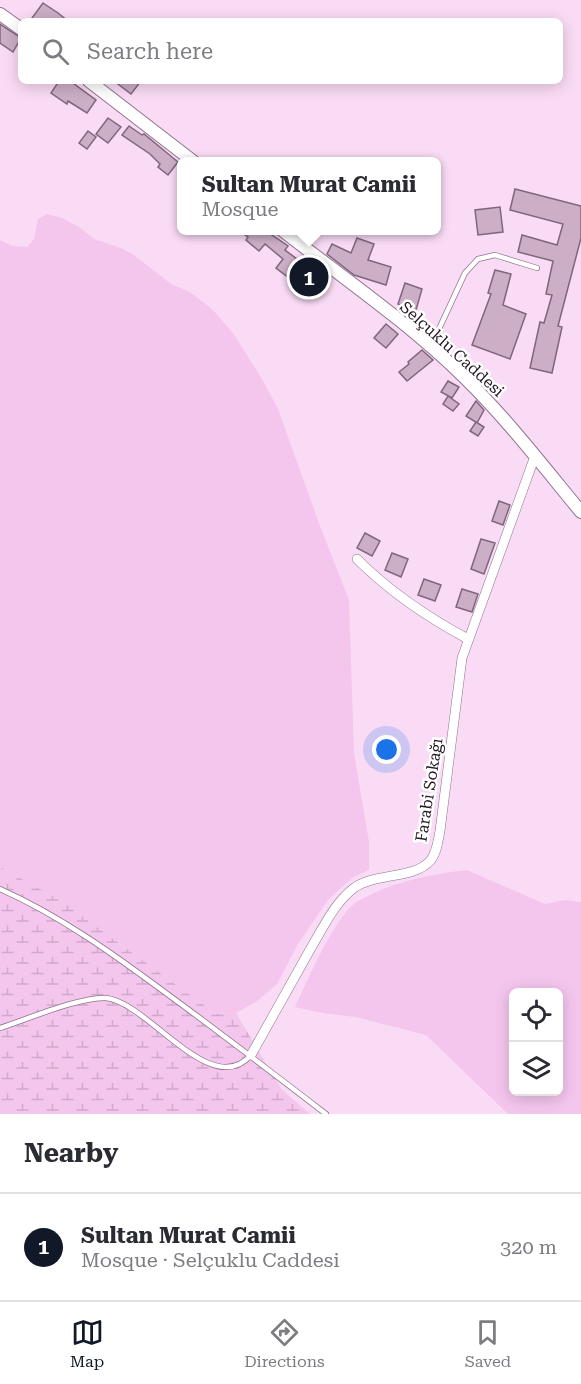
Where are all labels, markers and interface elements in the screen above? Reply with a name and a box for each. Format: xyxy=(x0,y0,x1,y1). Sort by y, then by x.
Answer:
search box xyxy=(18,18,563,84)
icon: search xyxy=(39,35,72,68)
text: Search here xyxy=(87,39,213,64)
popup xyxy=(177,157,441,235)
text: Sultan Murat Camii xyxy=(202,172,416,197)
text: Mosque xyxy=(202,197,278,221)
pin: 1 xyxy=(290,254,328,300)
street label: Selçuklu Caddesi xyxy=(396,297,508,401)
your location xyxy=(372,735,401,764)
street label: Farabi Sokağı xyxy=(411,737,447,843)
map controls xyxy=(509,988,563,1096)
button: locate xyxy=(509,988,563,1042)
button: layers xyxy=(509,1042,563,1096)
text: Nearby xyxy=(24,1138,118,1168)
text: Sultan Murat Camii xyxy=(81,1223,296,1248)
text: 1 xyxy=(38,1235,49,1259)
text: 320 m xyxy=(500,1235,557,1259)
text: Mosque · Selçuklu Caddesi xyxy=(81,1248,340,1272)
tab: Map xyxy=(70,1316,104,1371)
tab: Directions xyxy=(244,1316,325,1371)
tab: Saved xyxy=(465,1316,511,1371)

